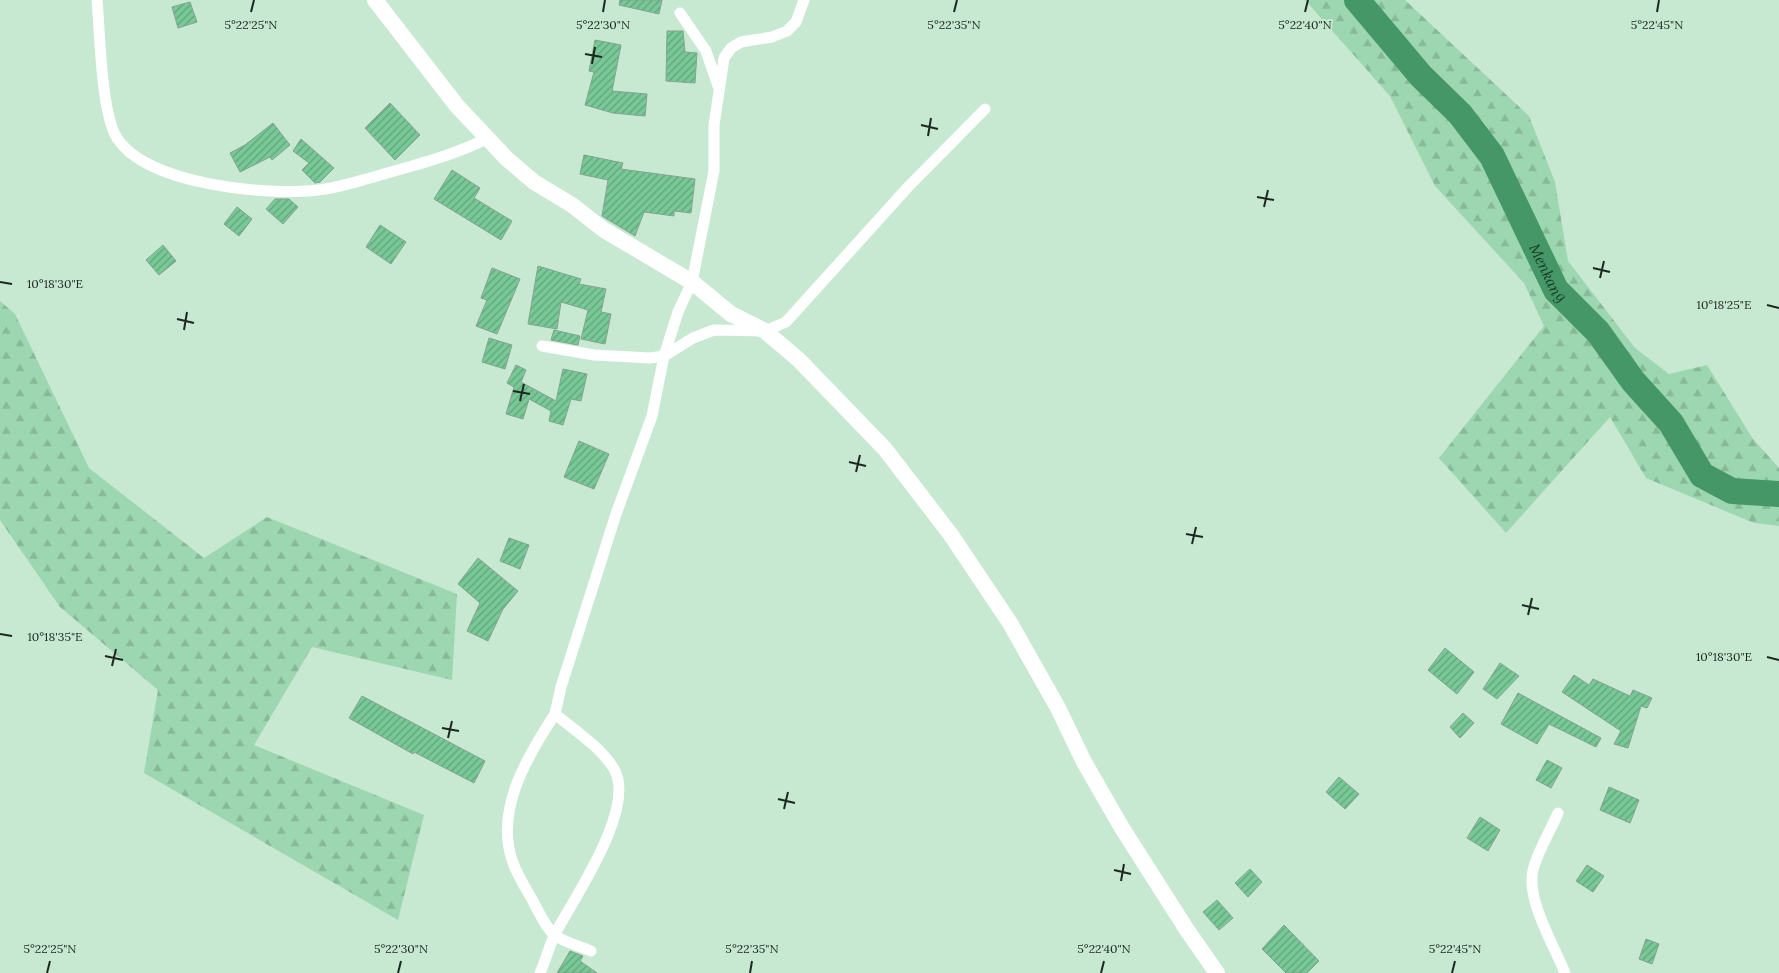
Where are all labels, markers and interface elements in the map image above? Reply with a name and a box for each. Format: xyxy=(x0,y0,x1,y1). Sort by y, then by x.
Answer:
text: 5°22'25"N xyxy=(224,17,278,32)
text: 5°22'30"N xyxy=(576,17,630,32)
text: 5°22'35"N xyxy=(927,17,981,32)
text: 5°22'40"N xyxy=(1278,17,1332,32)
text: 5°22'45"N xyxy=(1631,17,1683,32)
water label: Menkang xyxy=(1526,240,1571,305)
text: 10°18'30"E xyxy=(27,276,83,291)
text: 10°18'25"E xyxy=(1697,297,1751,312)
text: 10°18'35"E xyxy=(27,629,83,644)
text: 10°18'30"E xyxy=(1696,649,1752,664)
text: 5°22'25"N xyxy=(23,941,77,956)
text: 5°22'30"N xyxy=(374,941,428,956)
text: 5°22'35"N xyxy=(725,941,779,956)
text: 5°22'40"N xyxy=(1077,941,1131,956)
text: 5°22'45"N xyxy=(1429,941,1481,956)

